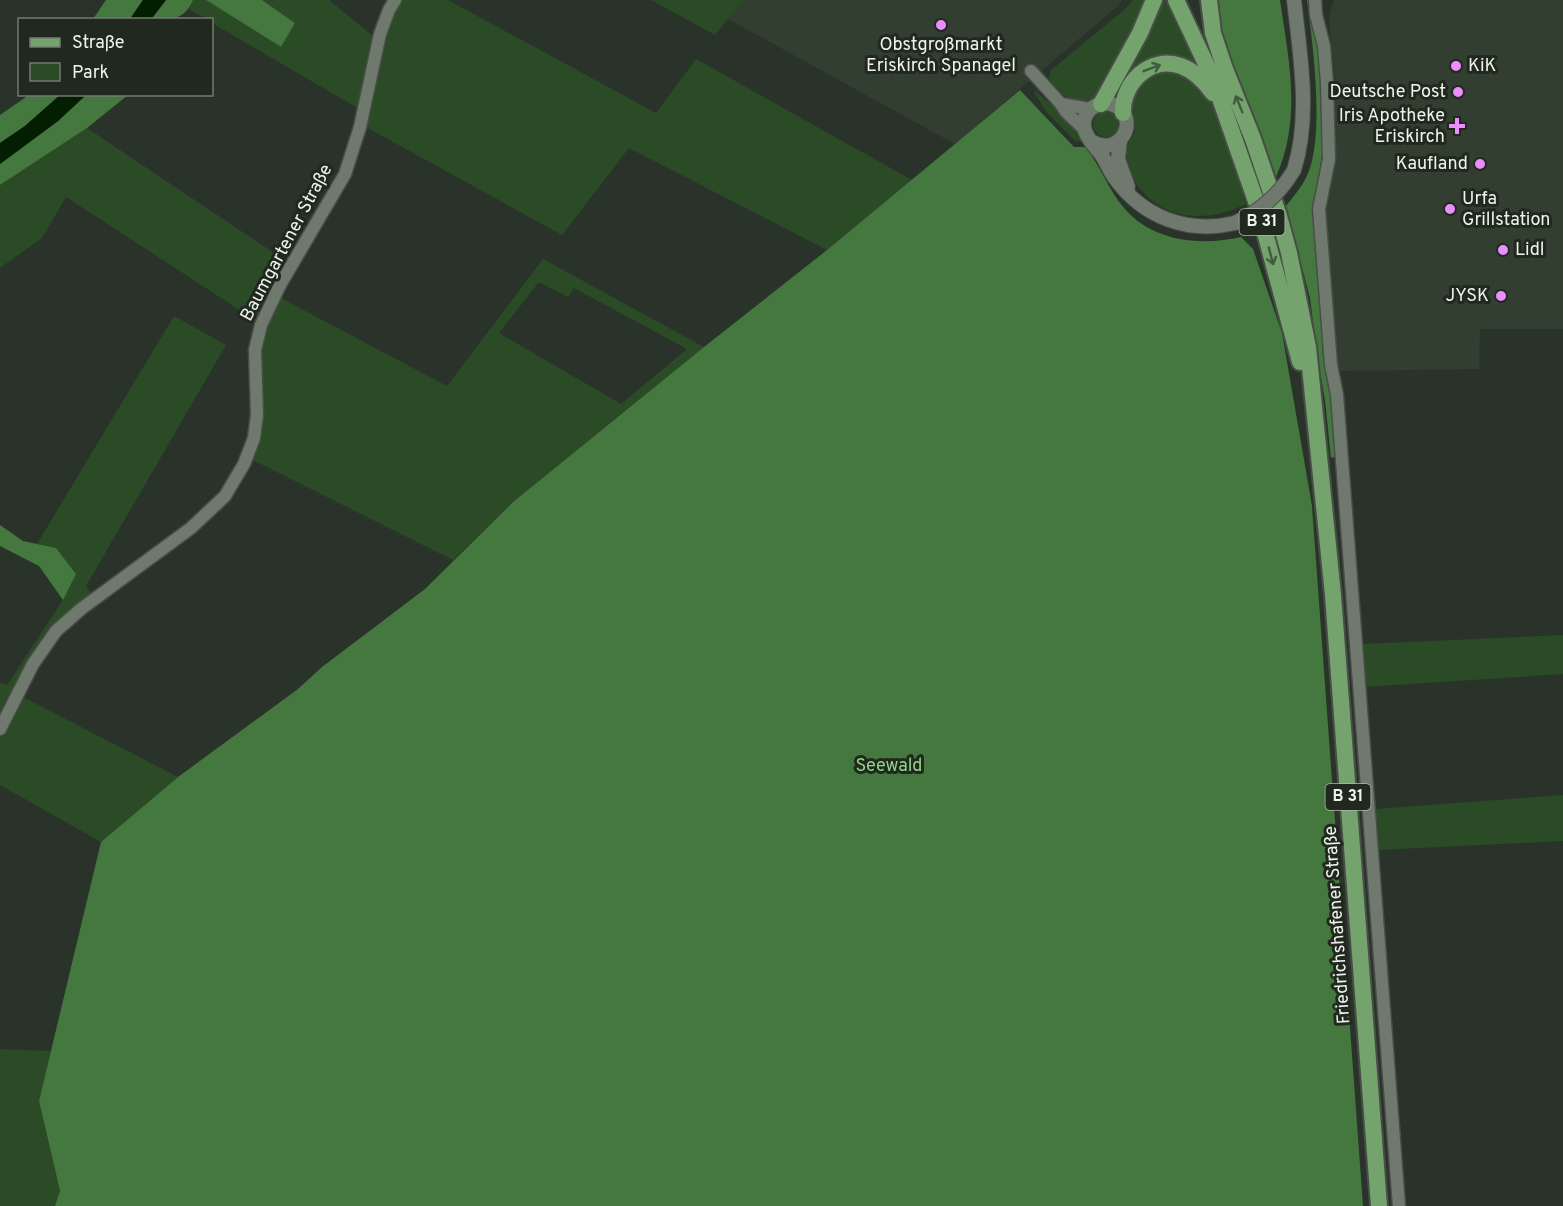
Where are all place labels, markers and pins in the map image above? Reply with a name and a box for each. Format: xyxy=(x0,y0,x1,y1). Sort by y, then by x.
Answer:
marker: Obstgroßmarkt Eriskirch Spanagel xyxy=(934,18,948,32)
place label: Obstgroßmarkt Eriskirch Spanagel xyxy=(866,34,1016,78)
place label: KiK xyxy=(1468,55,1496,78)
marker: KiK xyxy=(1449,59,1463,73)
place label: Deutsche Post xyxy=(1330,81,1446,104)
marker: Deutsche Post xyxy=(1451,85,1465,99)
place label: Iris Apotheke Eriskirch xyxy=(1339,105,1445,149)
marker: Iris Apotheke Eriskirch xyxy=(1450,119,1464,133)
place label: Kaufland xyxy=(1396,153,1468,176)
marker: Kaufland xyxy=(1473,157,1487,171)
place label: Urfa Grillstation xyxy=(1462,188,1551,232)
marker: Urfa Grillstation xyxy=(1443,202,1457,216)
place label: Lidl xyxy=(1515,239,1544,262)
marker: Lidl xyxy=(1496,243,1510,257)
place label: JYSK xyxy=(1445,285,1489,308)
marker: JYSK xyxy=(1494,289,1508,303)

